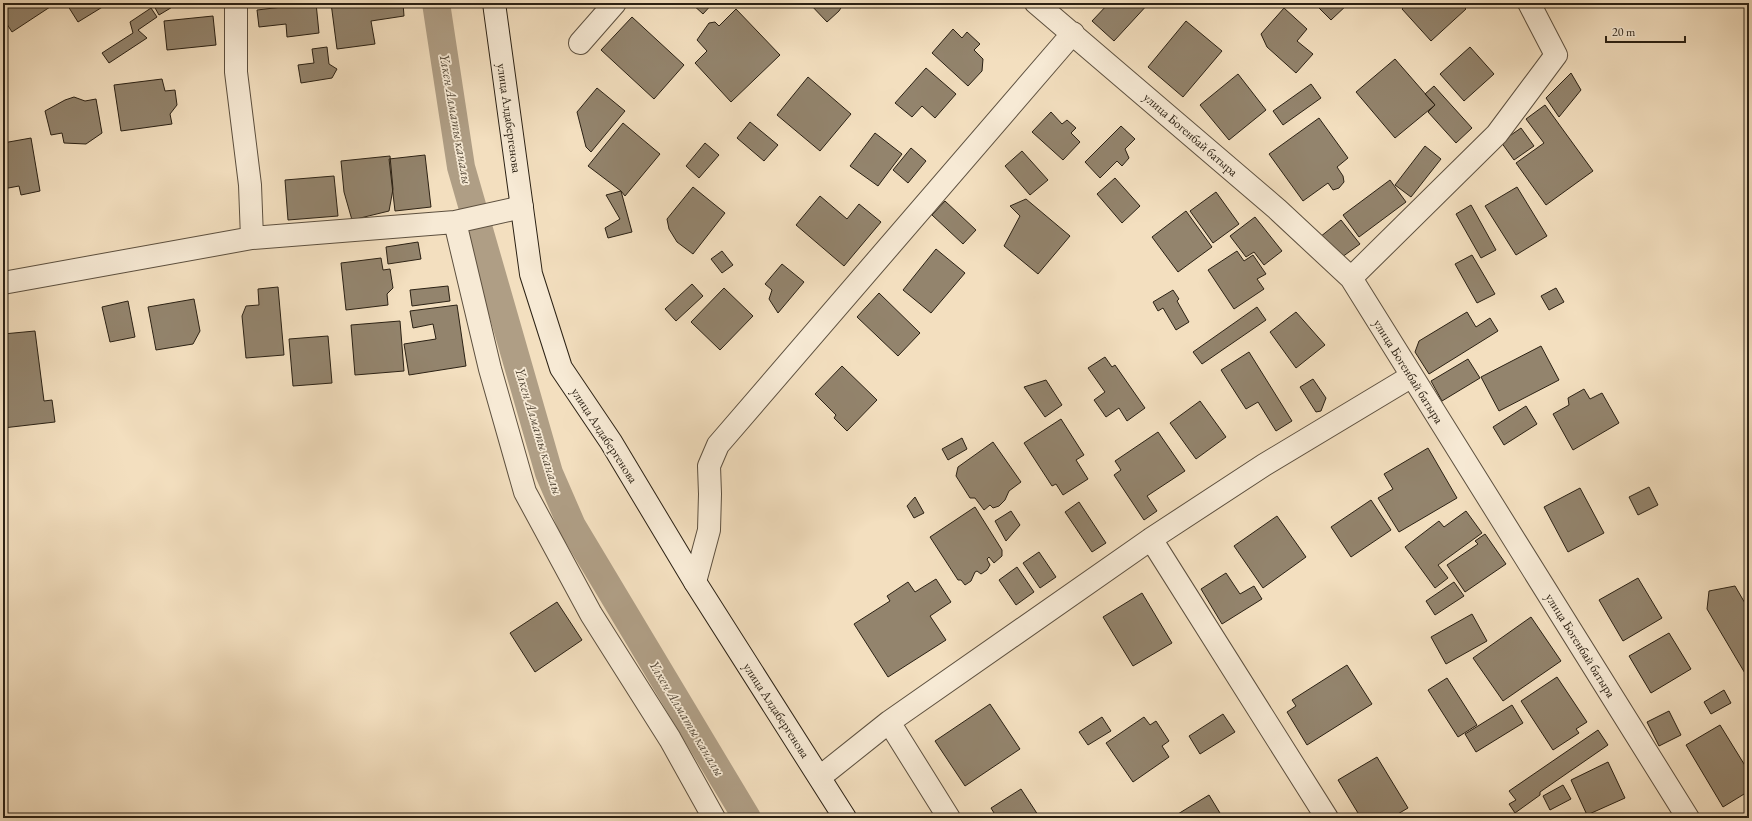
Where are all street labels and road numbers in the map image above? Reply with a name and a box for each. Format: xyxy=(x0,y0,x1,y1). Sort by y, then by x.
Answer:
street label: улица Алдабергенова xyxy=(493,62,526,175)
street label: улица Богенбай батыра xyxy=(1140,89,1242,181)
street label: улица Богенбай батыра xyxy=(1370,316,1448,427)
street label: улица Алдабергенова xyxy=(567,384,642,487)
street label: улица Богенбай батыра xyxy=(1542,590,1620,701)
street label: улица Алдабергенова xyxy=(739,659,814,762)

